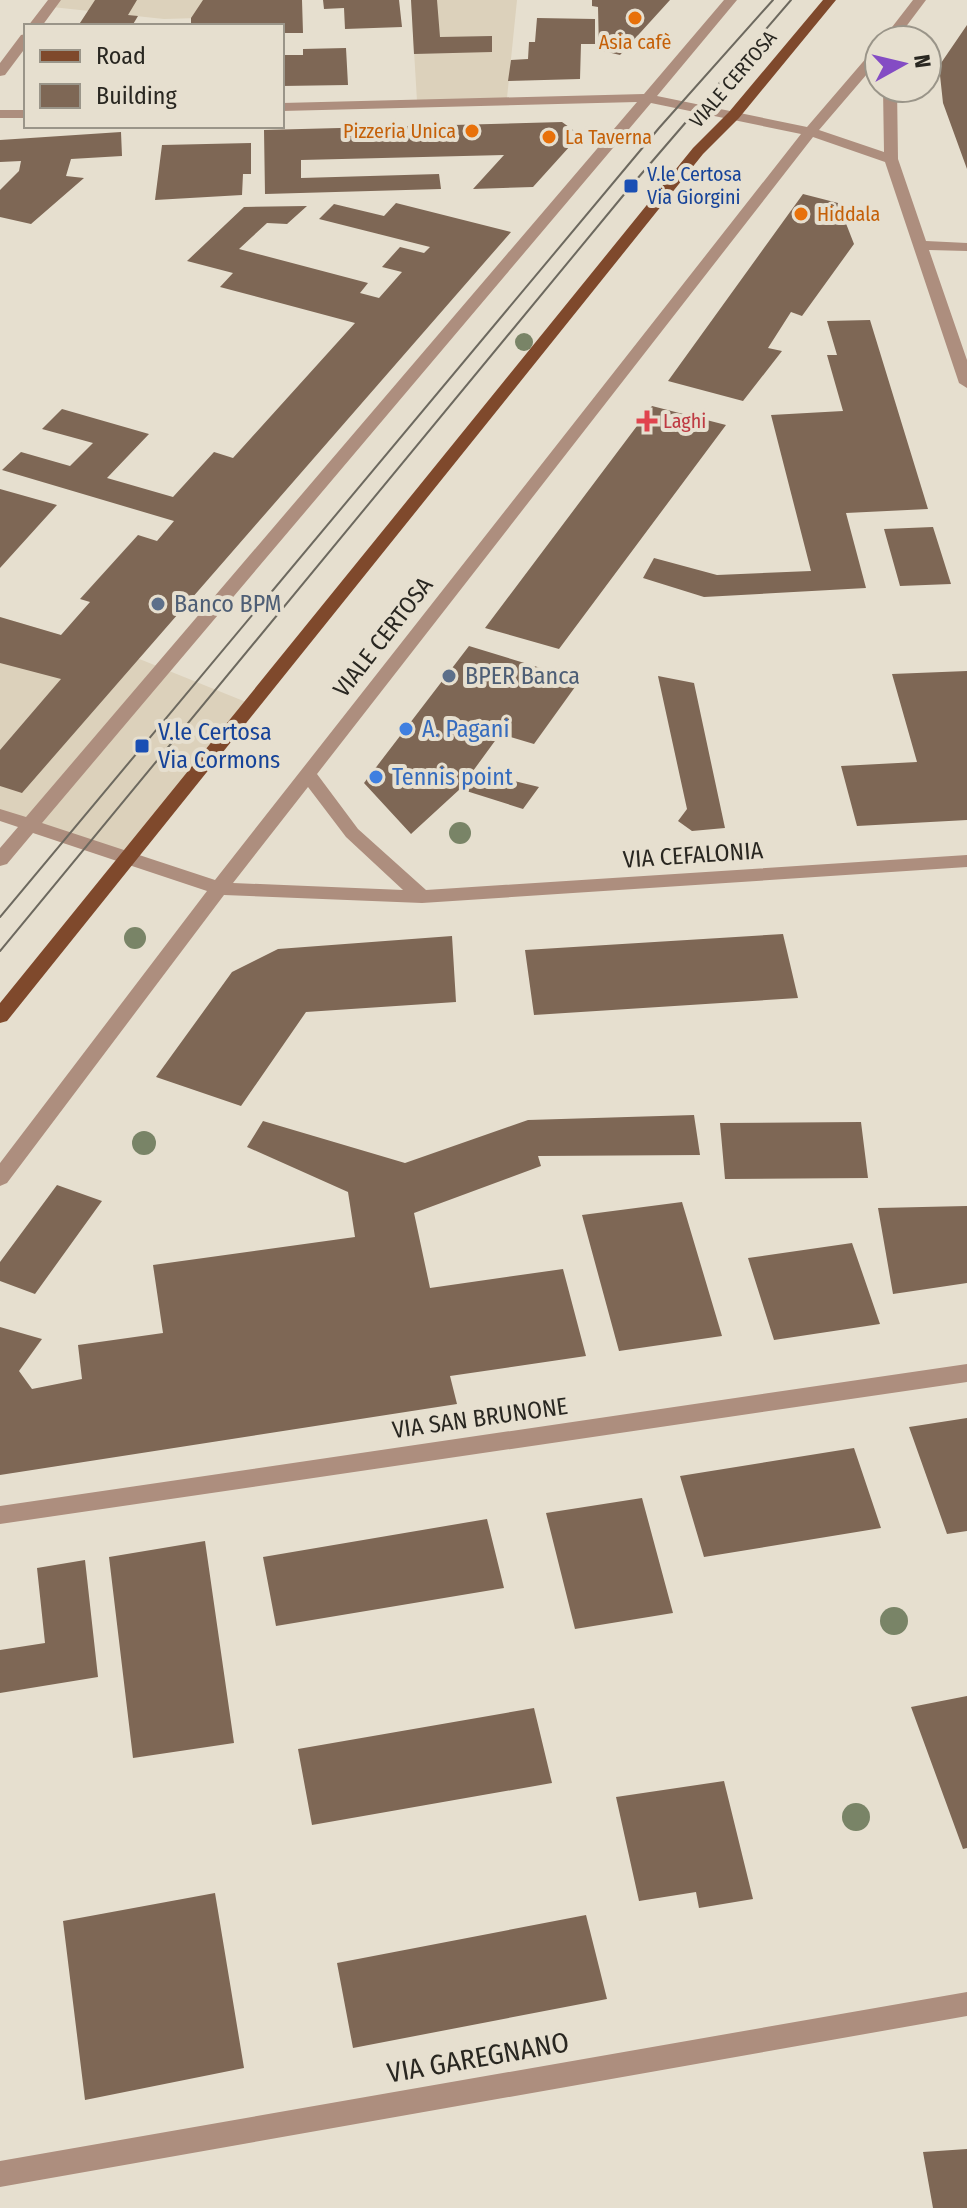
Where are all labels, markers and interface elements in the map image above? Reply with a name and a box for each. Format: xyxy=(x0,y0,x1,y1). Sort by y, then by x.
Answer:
marker: Asia cafè xyxy=(626,9,644,27)
legend xyxy=(24,24,284,128)
north arrow xyxy=(863,24,943,104)
street label: VIALE CERTOSA xyxy=(684,25,782,132)
place label: Asia cafè xyxy=(599,30,671,54)
text: Road xyxy=(96,42,146,70)
text: N xyxy=(908,53,937,70)
text: Building xyxy=(96,82,178,110)
place label: Pizzeria Unica xyxy=(343,119,456,143)
marker: Pizzeria Unica xyxy=(463,122,481,140)
place label: La Taverna xyxy=(565,125,652,149)
marker: La Taverna xyxy=(540,128,558,146)
place label: V.le Certosa Via Giorgini xyxy=(647,162,742,209)
marker: V.le Certosa Via Giorgini xyxy=(622,177,640,195)
place label: Hiddala xyxy=(817,202,880,226)
marker: Hiddala xyxy=(792,205,810,223)
place label: Laghi xyxy=(663,409,706,433)
marker: Laghi xyxy=(638,412,656,430)
street label: VIALE CERTOSA xyxy=(327,571,439,703)
place label: Banco BPM xyxy=(174,590,282,618)
marker: Banco BPM xyxy=(149,595,167,613)
place label: BPER Banca xyxy=(465,662,580,690)
marker: BPER Banca xyxy=(440,667,458,685)
place label: A. Pagani xyxy=(422,715,510,743)
place label: V.le Certosa Via Cormons xyxy=(158,718,280,774)
marker: A. Pagani xyxy=(397,720,415,738)
marker: V.le Certosa Via Cormons xyxy=(133,737,151,755)
place label: Tennis point xyxy=(392,763,513,791)
marker: Tennis point xyxy=(367,768,385,786)
street label: VIA CEFALONIA xyxy=(622,836,764,874)
street label: VIA SAN BRUNONE xyxy=(390,1392,570,1444)
street label: VIA GAREGNANO xyxy=(385,2025,572,2090)

